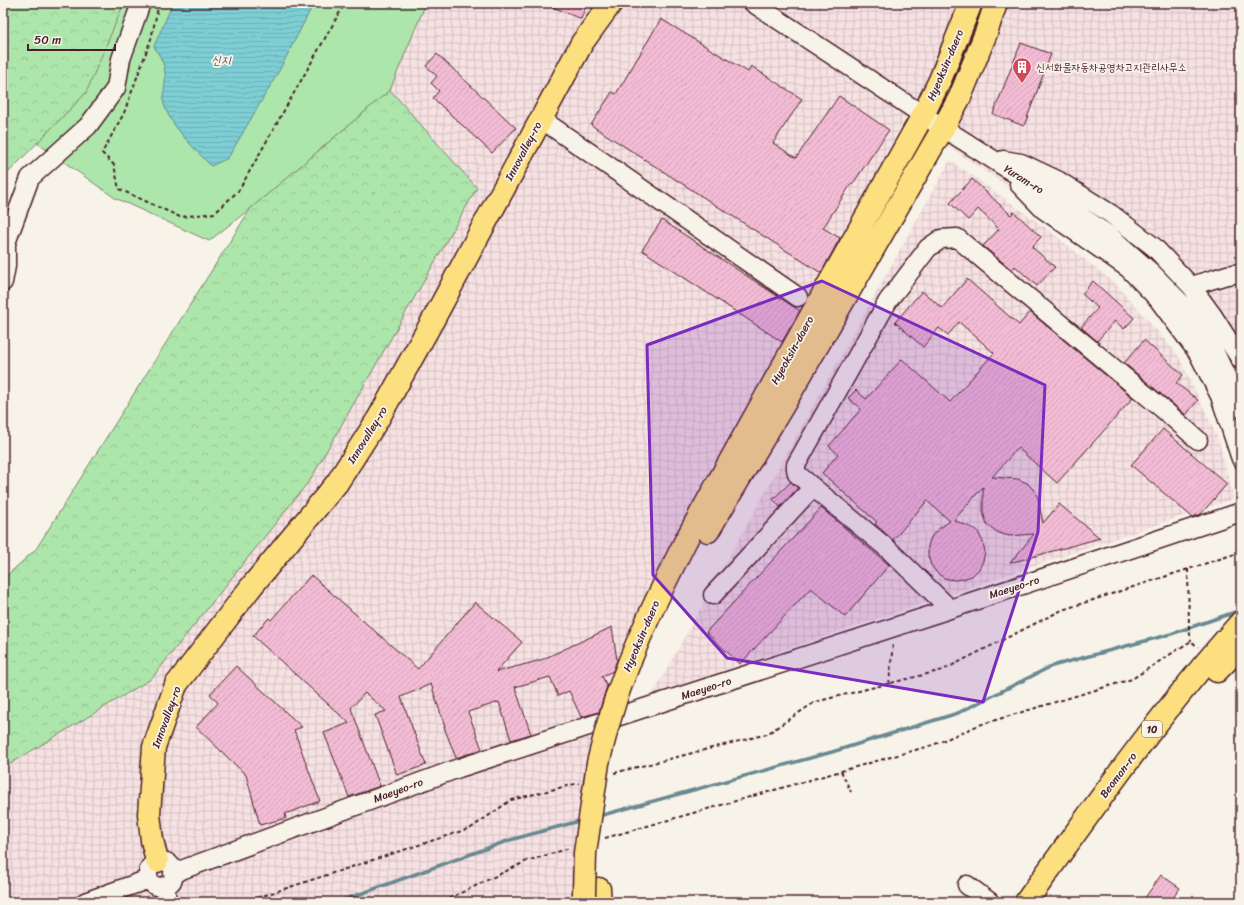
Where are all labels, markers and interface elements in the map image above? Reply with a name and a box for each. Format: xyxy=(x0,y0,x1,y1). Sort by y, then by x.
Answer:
scale bar xyxy=(28,26,115,52)
street label: Hyeoksin-daero xyxy=(922,26,969,104)
text: 50 m xyxy=(34,29,61,51)
water label: 신지 xyxy=(211,49,232,71)
building icon: 신서화물자동차공영차고지관리사무소 xyxy=(1011,56,1033,84)
place label: 신서화물자동차공영차고지관리사무소 xyxy=(1036,58,1187,77)
street label: Innovalley-ro xyxy=(499,118,547,185)
street label: Yuram-ro xyxy=(1000,160,1048,200)
street label: Hyeoksin-daero xyxy=(766,312,819,388)
street label: Innovalley-ro xyxy=(342,402,393,469)
street label: Maeyeo-ro xyxy=(987,570,1042,605)
street label: Hyeoksin-daero xyxy=(618,597,665,675)
street label: Maeyeo-ro xyxy=(679,671,734,706)
street label: Innovalley-ro xyxy=(146,683,187,752)
road number: 10 xyxy=(1142,721,1162,737)
street label: Beoman-ro xyxy=(1095,748,1142,802)
street label: Maeyeo-ro xyxy=(371,773,426,808)

